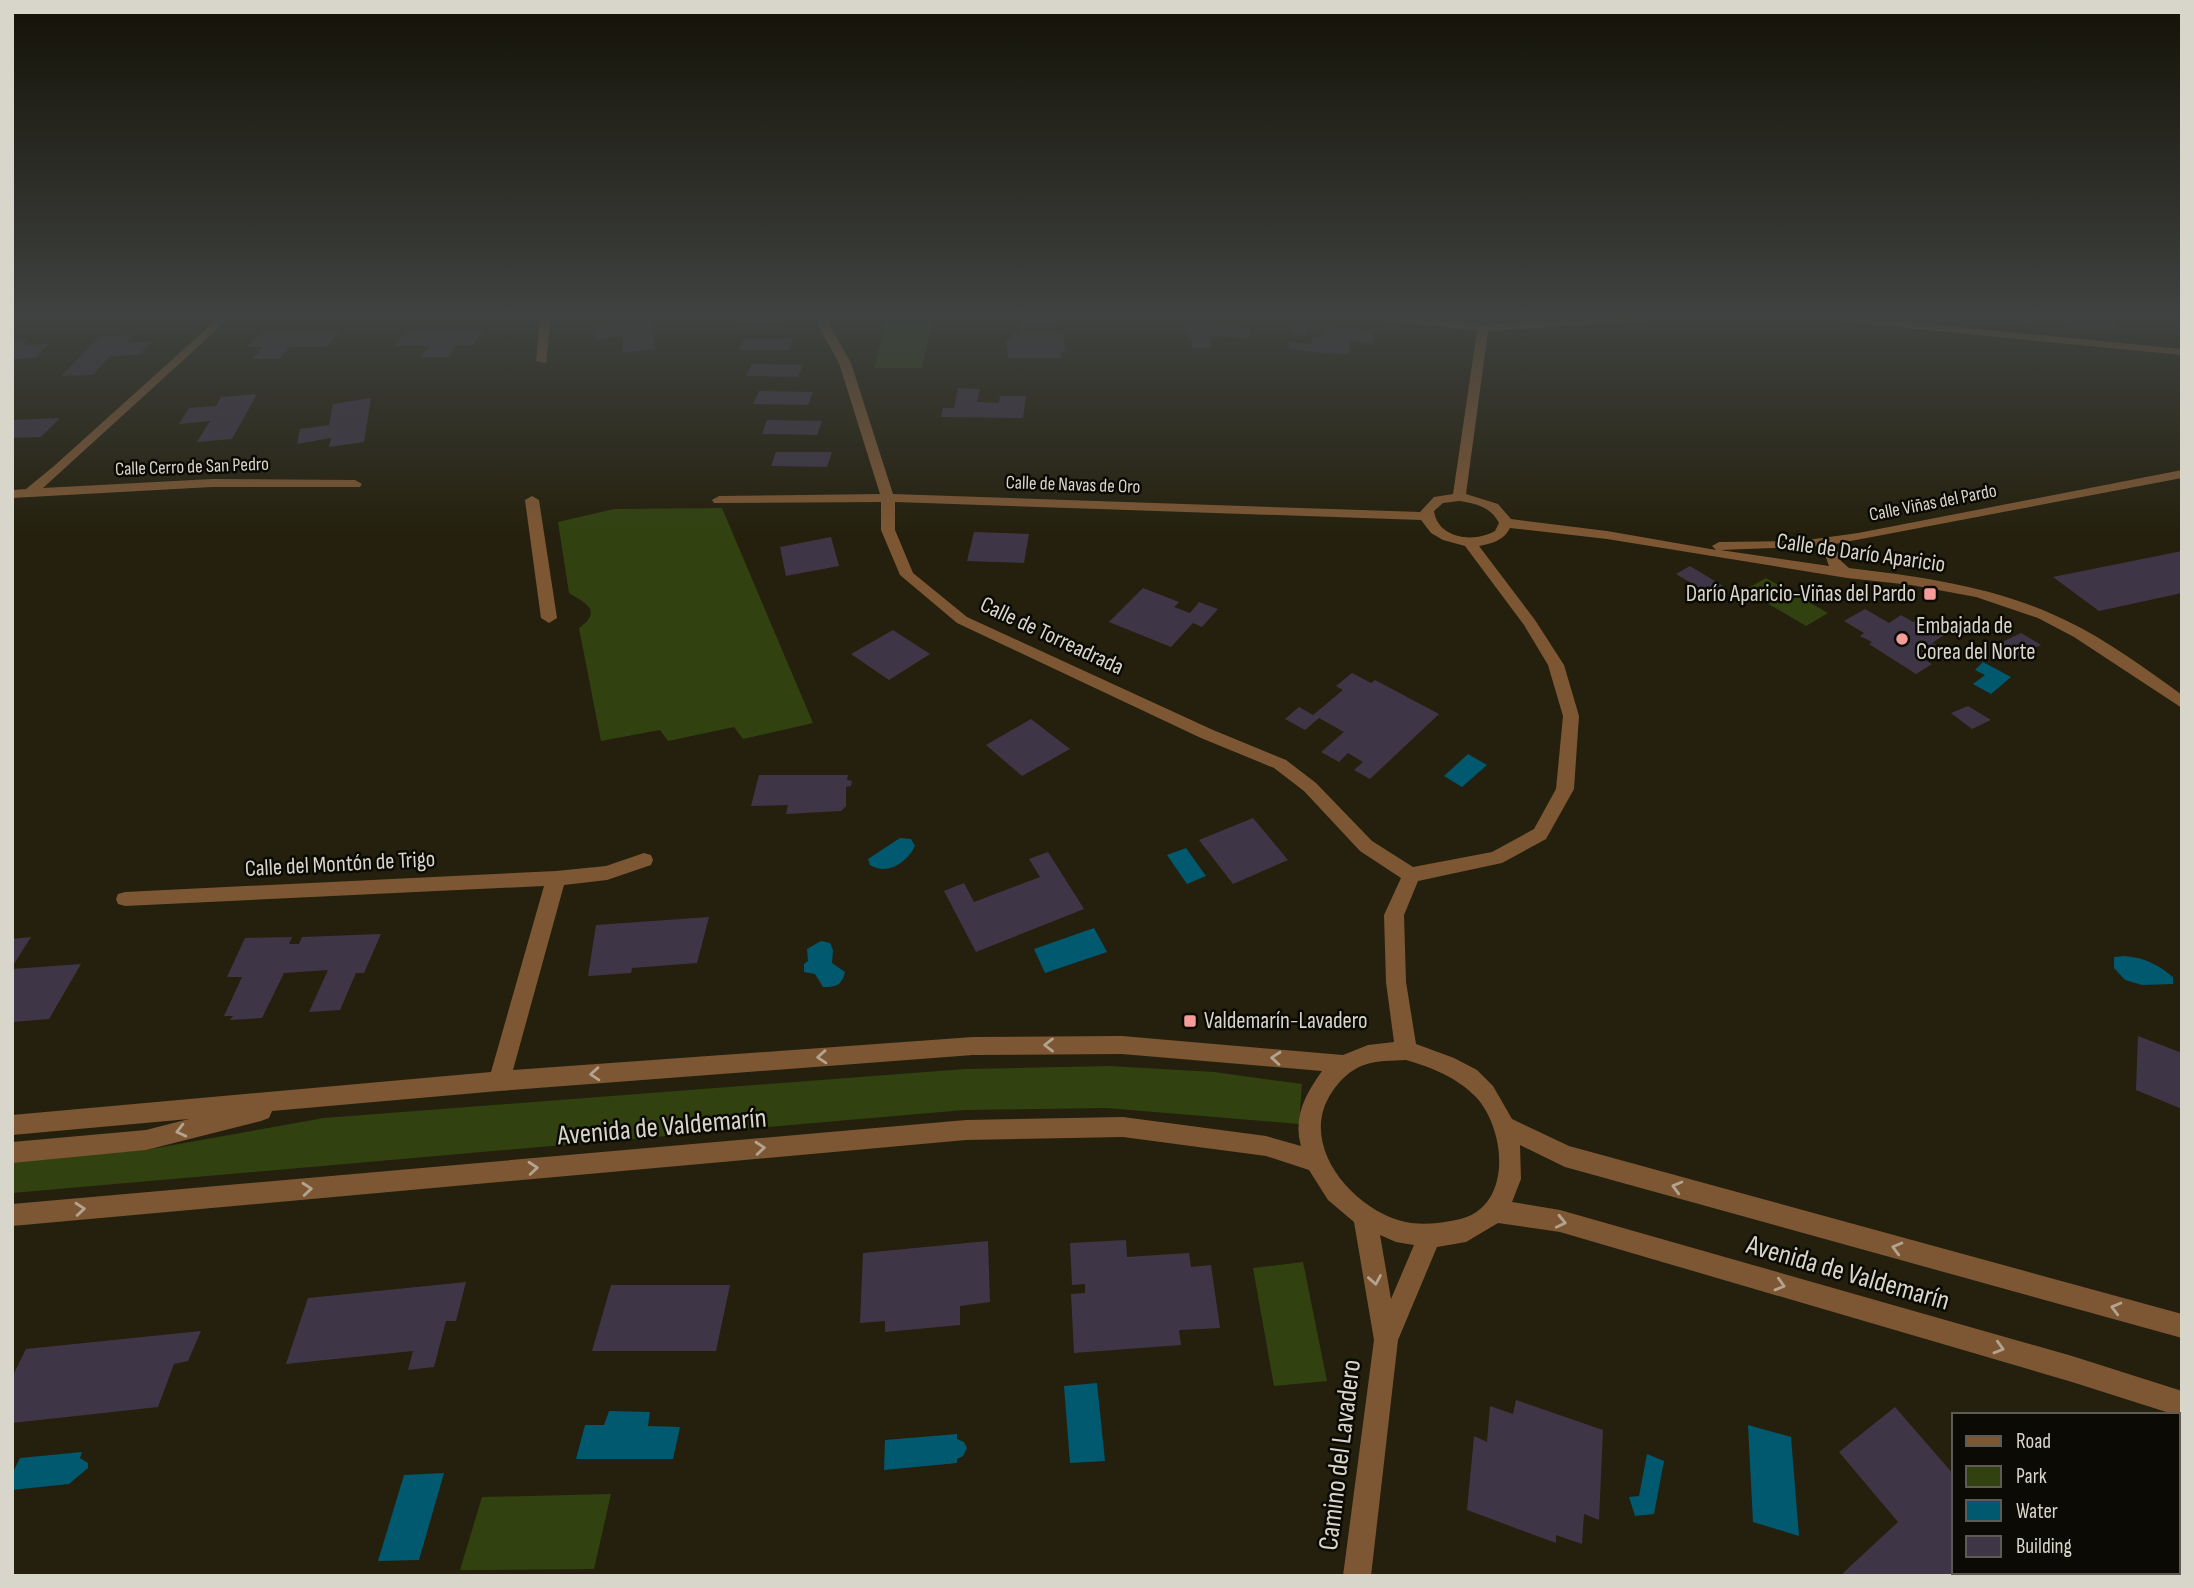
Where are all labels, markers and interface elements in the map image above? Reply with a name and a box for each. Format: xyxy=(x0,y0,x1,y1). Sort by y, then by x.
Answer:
street label: Calle Cerro de San Pedro xyxy=(115,453,269,481)
street label: Calle de Navas de Oro xyxy=(1005,471,1141,499)
street label: Calle Viñas del Pardo xyxy=(1867,479,1999,527)
street label: Calle de Darío Aparicio xyxy=(1775,527,1947,579)
place label: Darío Aparicio-Viñas del Pardo xyxy=(1686,580,1916,608)
marker: Darío Aparicio-Viñas del Pardo xyxy=(1922,586,1938,602)
street label: Calle de Torreadrada xyxy=(976,591,1128,681)
place label: Embajada de Corea del Norte xyxy=(1916,612,2036,666)
marker: Embajada de Corea del Norte xyxy=(1894,631,1910,647)
street label: Calle del Montón de Trigo xyxy=(244,845,436,883)
place label: Valdemarín-Lavadero xyxy=(1204,1007,1368,1035)
marker: Valdemarín-Lavadero xyxy=(1182,1013,1198,1029)
one-way arrow xyxy=(1043,1037,1054,1053)
one-way arrow xyxy=(816,1049,827,1064)
one-way arrow xyxy=(1270,1051,1281,1066)
one-way arrow xyxy=(589,1066,600,1081)
street label: Avenida de Valdemarín xyxy=(555,1101,768,1153)
one-way arrow xyxy=(175,1123,187,1137)
one-way arrow xyxy=(755,1141,766,1156)
one-way arrow xyxy=(528,1161,539,1176)
one-way arrow xyxy=(1672,1181,1684,1195)
one-way arrow xyxy=(302,1182,313,1197)
one-way arrow xyxy=(75,1202,86,1217)
one-way arrow xyxy=(1555,1214,1567,1228)
street label: Avenida de Valdemarín xyxy=(1742,1228,1953,1318)
one-way arrow xyxy=(1891,1242,1903,1256)
one-way arrow xyxy=(1367,1274,1382,1285)
one-way arrow xyxy=(1774,1276,1786,1291)
one-way arrow xyxy=(2110,1302,2122,1317)
one-way arrow xyxy=(1992,1339,2004,1354)
street label: Camino del Lavadero xyxy=(1312,1358,1368,1552)
legend xyxy=(1952,1413,2180,1574)
text: Road xyxy=(2016,1429,2051,1454)
text: Park xyxy=(2016,1464,2047,1489)
text: Water xyxy=(2016,1499,2058,1524)
text: Building xyxy=(2016,1534,2072,1559)

